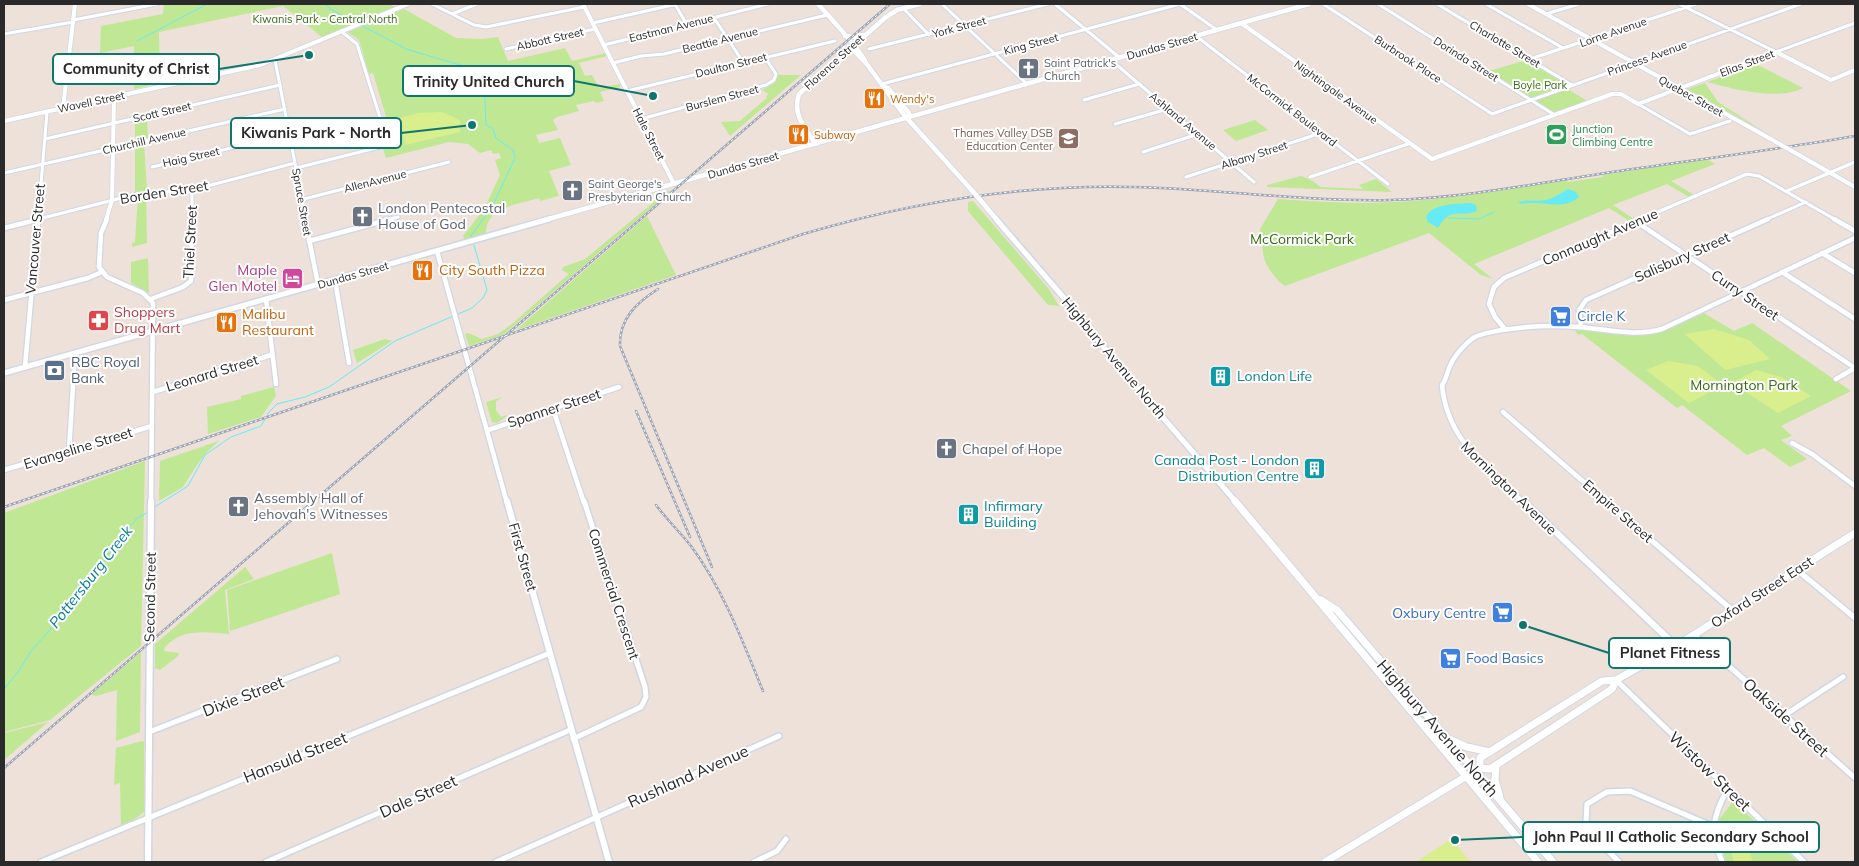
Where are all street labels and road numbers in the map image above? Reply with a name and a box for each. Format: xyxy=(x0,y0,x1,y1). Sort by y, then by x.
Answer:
street label: Eastman Avenue xyxy=(628,11,714,45)
street label: York Street xyxy=(930,13,988,41)
street label: Lorne Avenue xyxy=(1578,14,1648,50)
street label: Charlotte Street xyxy=(1467,17,1543,71)
street label: Abbott Street xyxy=(515,24,585,54)
street label: Beattie Avenue xyxy=(681,24,759,56)
street label: Dundas Street xyxy=(1125,29,1199,63)
street label: King Street xyxy=(1002,30,1060,58)
street label: Florence Street xyxy=(801,31,867,93)
street label: Burbrook Place xyxy=(1372,32,1444,86)
street label: Dorinda Street xyxy=(1431,33,1501,85)
street label: Princess Avenue xyxy=(1605,37,1689,79)
street label: Elias Street xyxy=(1718,46,1776,80)
street label: Doulton Street xyxy=(694,49,768,81)
street label: Nightingale Avenue xyxy=(1291,57,1381,127)
street label: McCormick Boulevard xyxy=(1244,71,1340,149)
street label: Quebec Street xyxy=(1656,72,1726,120)
street label: Burslem Street xyxy=(684,82,760,114)
street label: Wavell Street xyxy=(56,88,126,116)
street label: Ashland Avenue xyxy=(1147,89,1219,153)
street label: Scott Street xyxy=(132,98,193,125)
street label: Hale Street xyxy=(630,105,668,163)
street label: Churchill Avenue xyxy=(101,125,187,157)
street label: Albany Street xyxy=(1219,138,1289,172)
street label: Haig Street xyxy=(161,144,221,170)
street label: Dundas Street xyxy=(706,148,780,182)
street label: AllenAvenue xyxy=(342,166,408,196)
street label: Spruce Street xyxy=(289,167,315,237)
street label: Borden Street xyxy=(119,176,209,208)
street label: Vancouver Street xyxy=(21,183,49,295)
street label: Thiel Street xyxy=(179,205,201,279)
street label: Connaught Avenue xyxy=(1539,205,1661,269)
street label: Salisbury Street xyxy=(1632,228,1733,286)
street label: Dundas Street xyxy=(316,258,390,292)
street label: Curry Street xyxy=(1708,266,1782,324)
street label: Highbury Avenue North xyxy=(1058,294,1170,422)
street label: Leonard Street xyxy=(164,350,260,396)
street label: Spanner Street xyxy=(505,384,603,432)
street label: Evangeline Street xyxy=(21,423,135,473)
street label: Mornington Avenue xyxy=(1457,438,1561,538)
street label: Empire Street xyxy=(1579,476,1657,546)
street label: First Street xyxy=(505,521,541,593)
street label: Commercial Crescent xyxy=(584,526,644,662)
street label: Second Street xyxy=(140,552,160,642)
street label: Oxford Street East xyxy=(1707,552,1817,632)
street label: Highbury Avenue North xyxy=(1373,655,1503,801)
street label: Dixie Street xyxy=(200,671,287,721)
street label: Oakside Street xyxy=(1739,673,1833,761)
street label: Hansuld Street xyxy=(240,727,350,787)
street label: Wistow Street xyxy=(1665,727,1755,815)
street label: Rushland Avenue xyxy=(625,740,751,812)
street label: Dale Street xyxy=(376,770,460,822)

